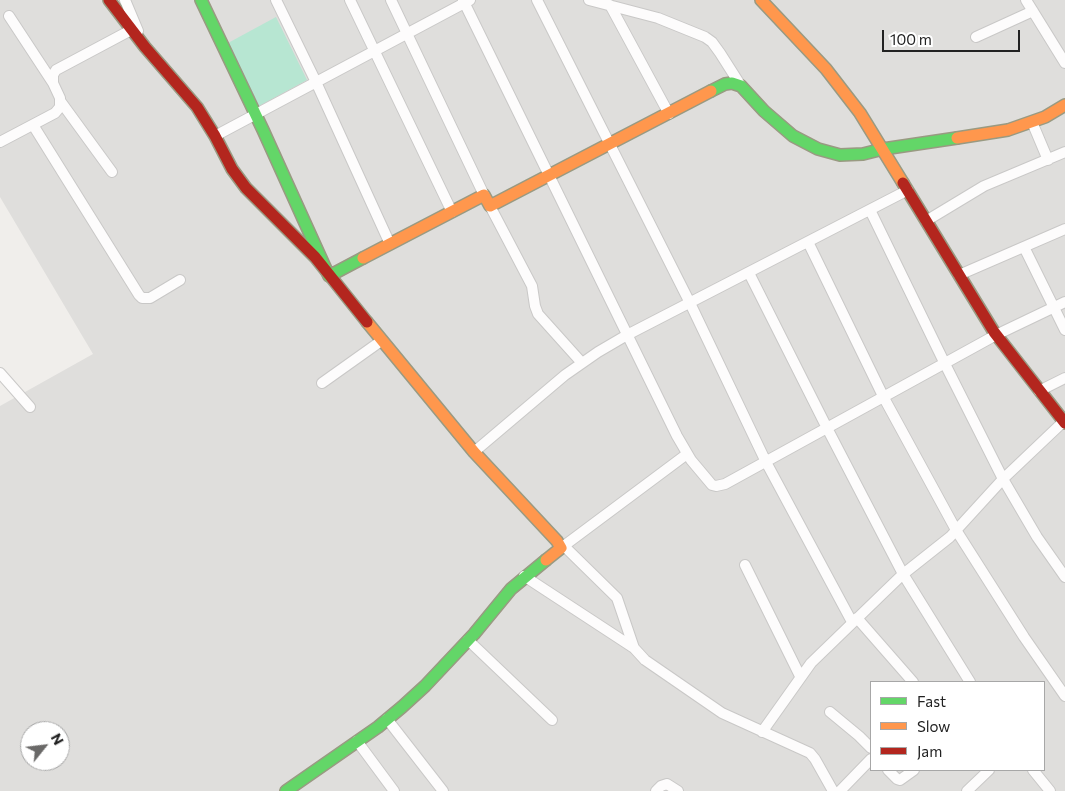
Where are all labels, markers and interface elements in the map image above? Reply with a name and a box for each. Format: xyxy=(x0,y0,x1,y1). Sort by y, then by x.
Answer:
scale bar xyxy=(885,20,1022,52)
text: 100 m xyxy=(890,30,932,48)
legend xyxy=(870,681,1045,771)
text: Fast xyxy=(917,692,946,710)
text: Slow xyxy=(917,717,950,735)
north arrow xyxy=(20,721,70,771)
text: N xyxy=(48,730,68,748)
text: Jam xyxy=(917,742,942,760)

